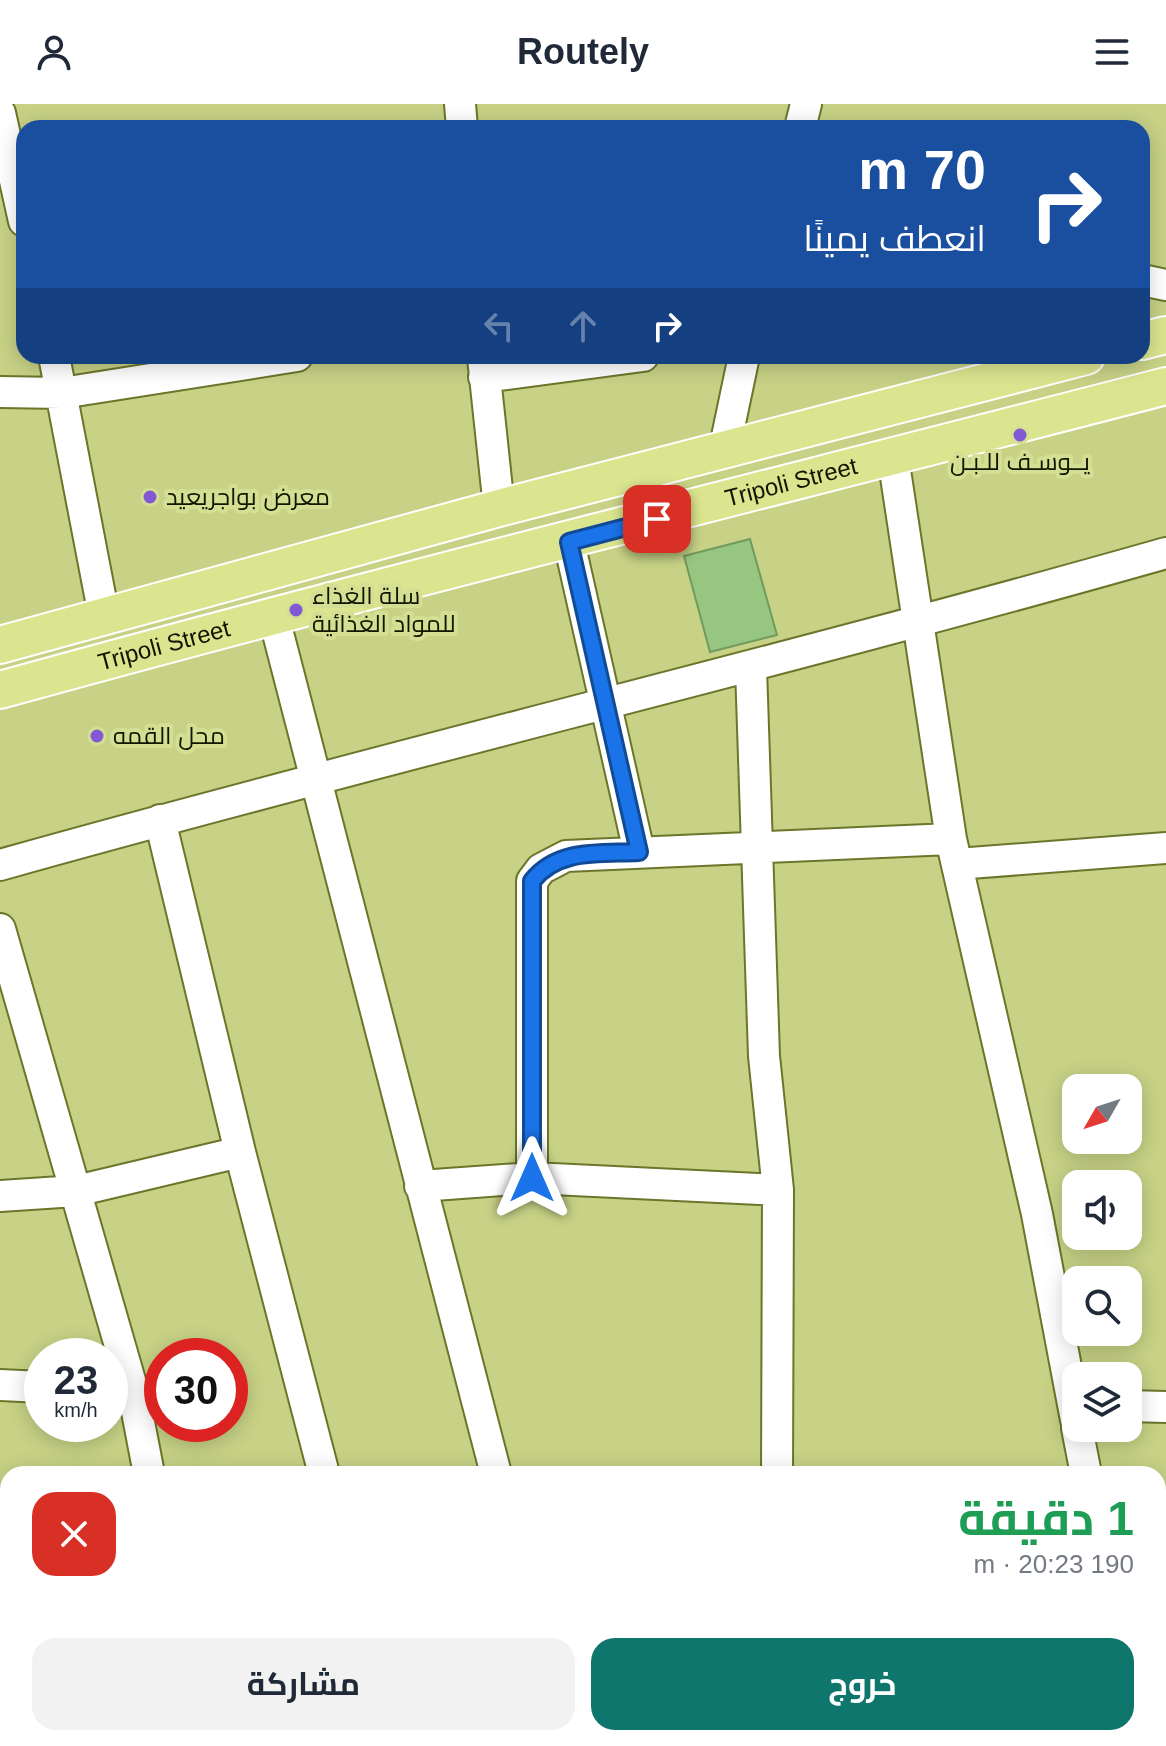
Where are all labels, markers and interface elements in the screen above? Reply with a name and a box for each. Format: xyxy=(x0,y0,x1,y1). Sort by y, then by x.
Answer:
icon: person xyxy=(32,30,76,74)
icon: menu xyxy=(1090,30,1134,74)
text: Routely xyxy=(517,31,649,72)
text: 70 m xyxy=(858,138,986,201)
icon: right xyxy=(1014,152,1118,256)
text: انعطف يمينًا xyxy=(803,218,986,259)
icon: left xyxy=(477,304,521,348)
icon: ahead xyxy=(561,304,605,348)
icon: right xyxy=(645,304,689,348)
marker: يــوسـف للـبـن xyxy=(1011,426,1029,444)
place label: يــوسـف للـبـن xyxy=(950,448,1091,476)
street label: Tripoli Street xyxy=(722,452,860,512)
place label: معرض بواجريعيد xyxy=(166,483,330,511)
pin xyxy=(623,485,691,553)
marker: معرض بواجريعيد xyxy=(141,488,159,506)
icon: arrive xyxy=(635,497,679,541)
place label: سلة الغذاء للمواد الغذائية xyxy=(312,582,456,637)
marker: سلة الغذاء للمواد الغذائية xyxy=(287,601,305,619)
street label: Tripoli Street xyxy=(95,614,233,675)
place label: محل القمه xyxy=(113,722,225,750)
marker: محل القمه xyxy=(88,727,106,745)
north arrow xyxy=(1062,1074,1142,1154)
map controls xyxy=(1062,1074,1142,1442)
position arrow xyxy=(490,1136,574,1220)
button: sound xyxy=(1062,1170,1142,1250)
button: search xyxy=(1062,1266,1142,1346)
speed limit sign: 30 xyxy=(144,1338,248,1442)
text: 23 xyxy=(54,1358,98,1402)
button: layers xyxy=(1062,1362,1142,1442)
text: km/h xyxy=(54,1399,98,1421)
button: close xyxy=(32,1492,116,1576)
text: 1 دقيقة xyxy=(958,1492,1134,1545)
text: 190 m · 20:23 xyxy=(974,1549,1134,1579)
button: مشاركة xyxy=(32,1638,575,1730)
button: خروج xyxy=(591,1638,1134,1730)

